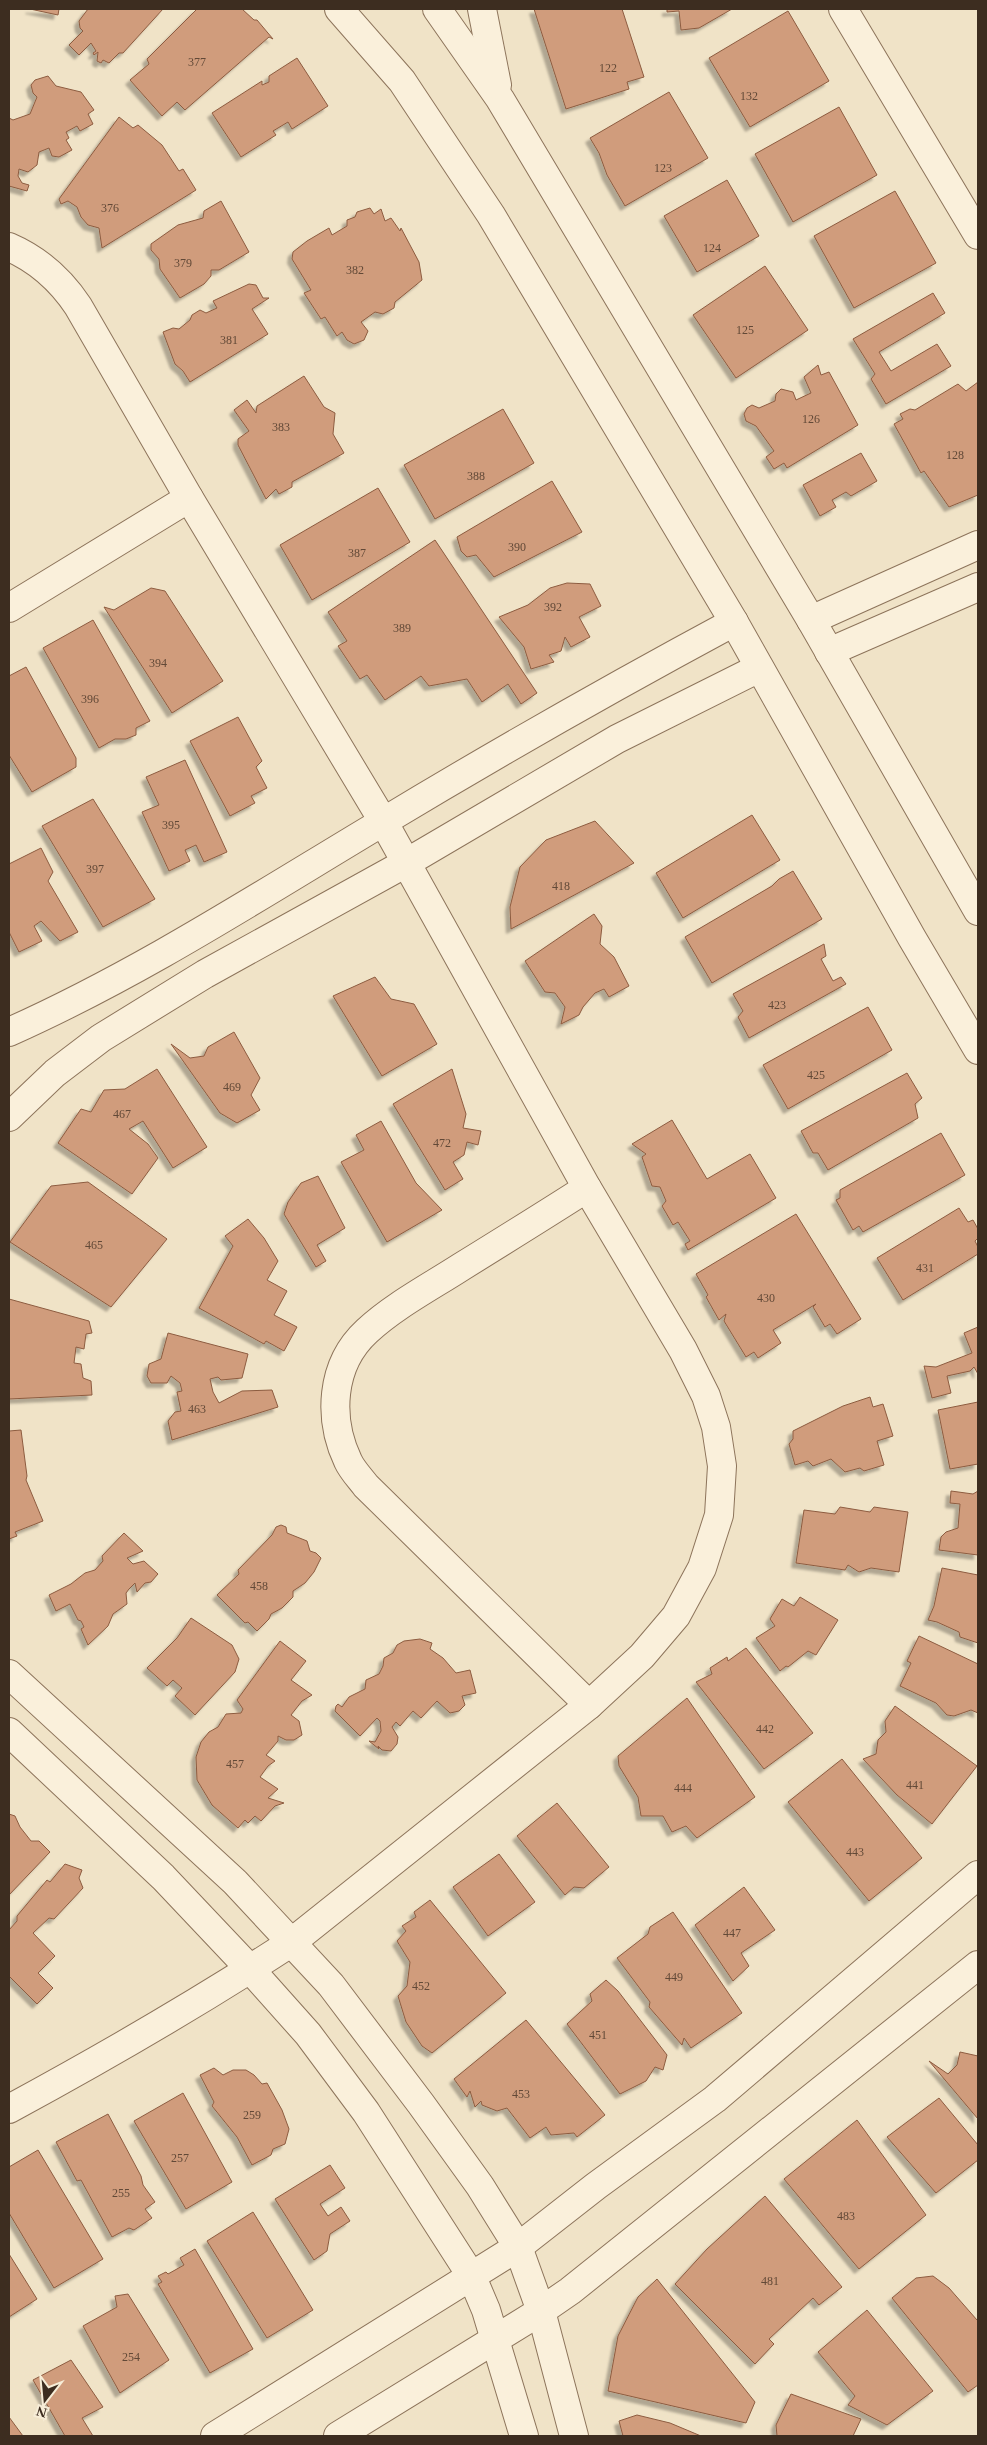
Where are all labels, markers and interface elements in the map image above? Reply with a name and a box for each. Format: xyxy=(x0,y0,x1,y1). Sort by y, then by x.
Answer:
house number: 377 xyxy=(188,55,206,69)
house number: 122 xyxy=(599,61,617,75)
house number: 132 xyxy=(740,89,758,103)
house number: 123 xyxy=(654,161,672,175)
house number: 376 xyxy=(101,201,119,215)
house number: 124 xyxy=(703,241,721,255)
house number: 379 xyxy=(174,256,192,270)
house number: 382 xyxy=(346,263,364,277)
house number: 125 xyxy=(736,323,754,337)
house number: 381 xyxy=(220,333,238,347)
house number: 126 xyxy=(802,412,820,426)
house number: 383 xyxy=(272,420,290,434)
house number: 128 xyxy=(946,448,964,462)
house number: 388 xyxy=(467,469,485,483)
house number: 390 xyxy=(508,540,526,554)
house number: 387 xyxy=(348,546,366,560)
house number: 392 xyxy=(544,600,562,614)
house number: 389 xyxy=(393,621,411,635)
house number: 394 xyxy=(149,656,167,670)
house number: 396 xyxy=(81,692,99,706)
house number: 395 xyxy=(162,818,180,832)
house number: 397 xyxy=(86,862,104,876)
house number: 418 xyxy=(552,879,570,893)
house number: 423 xyxy=(768,998,786,1012)
house number: 425 xyxy=(807,1068,825,1082)
house number: 469 xyxy=(223,1080,241,1094)
house number: 467 xyxy=(113,1107,131,1121)
house number: 472 xyxy=(433,1136,451,1150)
house number: 465 xyxy=(85,1238,103,1252)
house number: 431 xyxy=(916,1261,934,1275)
house number: 430 xyxy=(757,1291,775,1305)
house number: 463 xyxy=(188,1402,206,1416)
house number: 458 xyxy=(250,1579,268,1593)
house number: 442 xyxy=(756,1722,774,1736)
house number: 457 xyxy=(226,1757,244,1771)
house number: 441 xyxy=(906,1778,924,1792)
house number: 444 xyxy=(674,1781,692,1795)
house number: 443 xyxy=(846,1845,864,1859)
house number: 447 xyxy=(723,1926,741,1940)
house number: 449 xyxy=(665,1970,683,1984)
house number: 452 xyxy=(412,1979,430,1993)
house number: 451 xyxy=(589,2028,607,2042)
house number: 453 xyxy=(512,2087,530,2101)
house number: 259 xyxy=(243,2108,261,2122)
house number: 257 xyxy=(171,2151,189,2165)
house number: 255 xyxy=(112,2186,130,2200)
house number: 483 xyxy=(837,2209,855,2223)
house number: 481 xyxy=(761,2274,779,2288)
house number: 254 xyxy=(122,2350,140,2364)
north arrow xyxy=(20,2375,70,2425)
text: N xyxy=(35,2403,48,2421)

